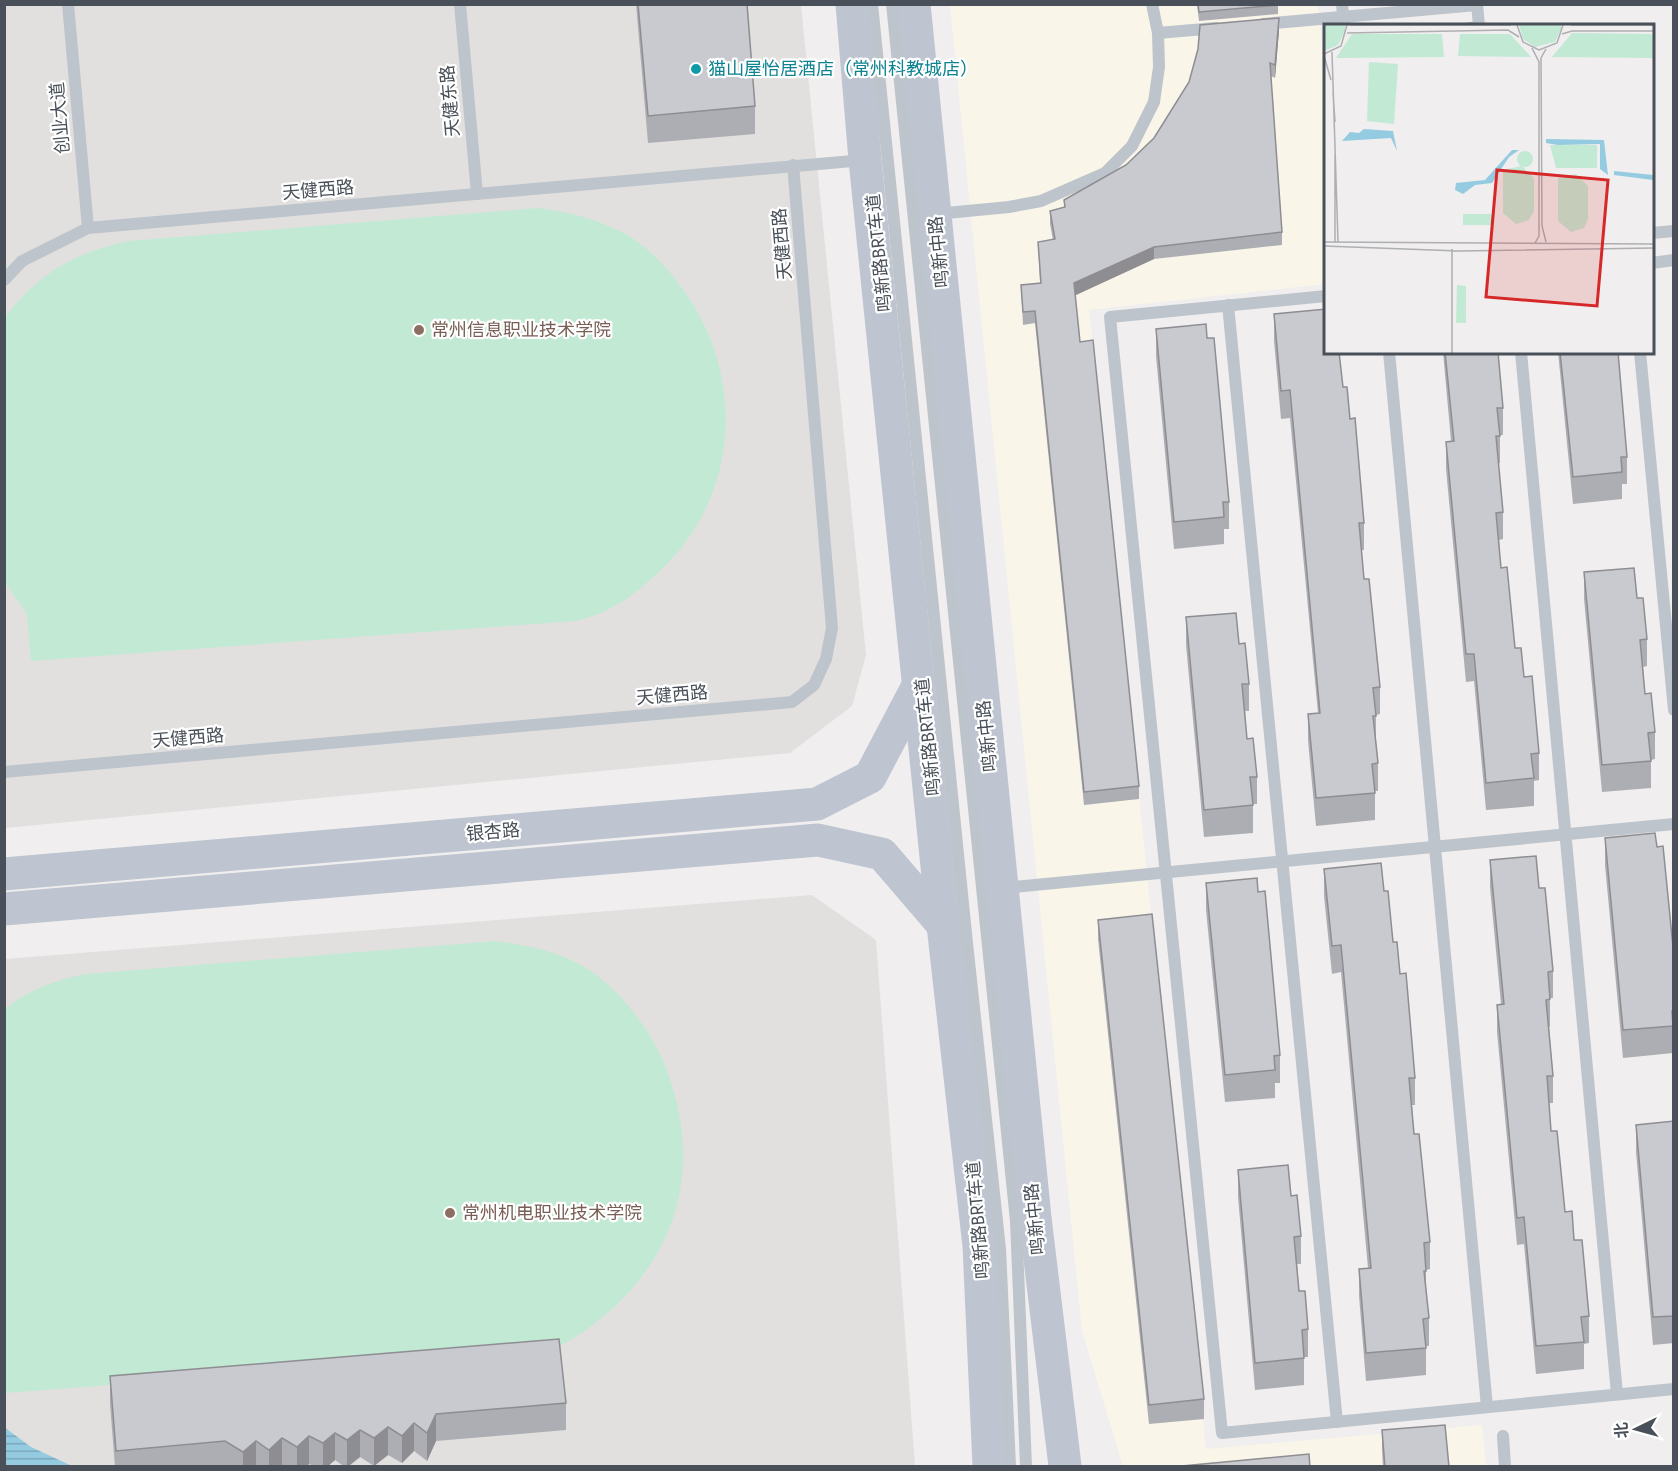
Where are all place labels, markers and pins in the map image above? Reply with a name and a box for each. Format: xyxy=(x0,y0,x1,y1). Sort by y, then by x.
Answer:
place label: 猫山屋怡居酒店（常州科教城店） xyxy=(708,56,978,82)
marker: 猫山屋怡居酒店（常州科教城店） xyxy=(689,62,703,76)
place label: 常州信息职业技术学院 xyxy=(431,317,611,343)
marker: 常州信息职业技术学院 xyxy=(412,323,426,337)
place label: 常州机电职业技术学院 xyxy=(462,1200,642,1226)
marker: 常州机电职业技术学院 xyxy=(443,1206,457,1220)

